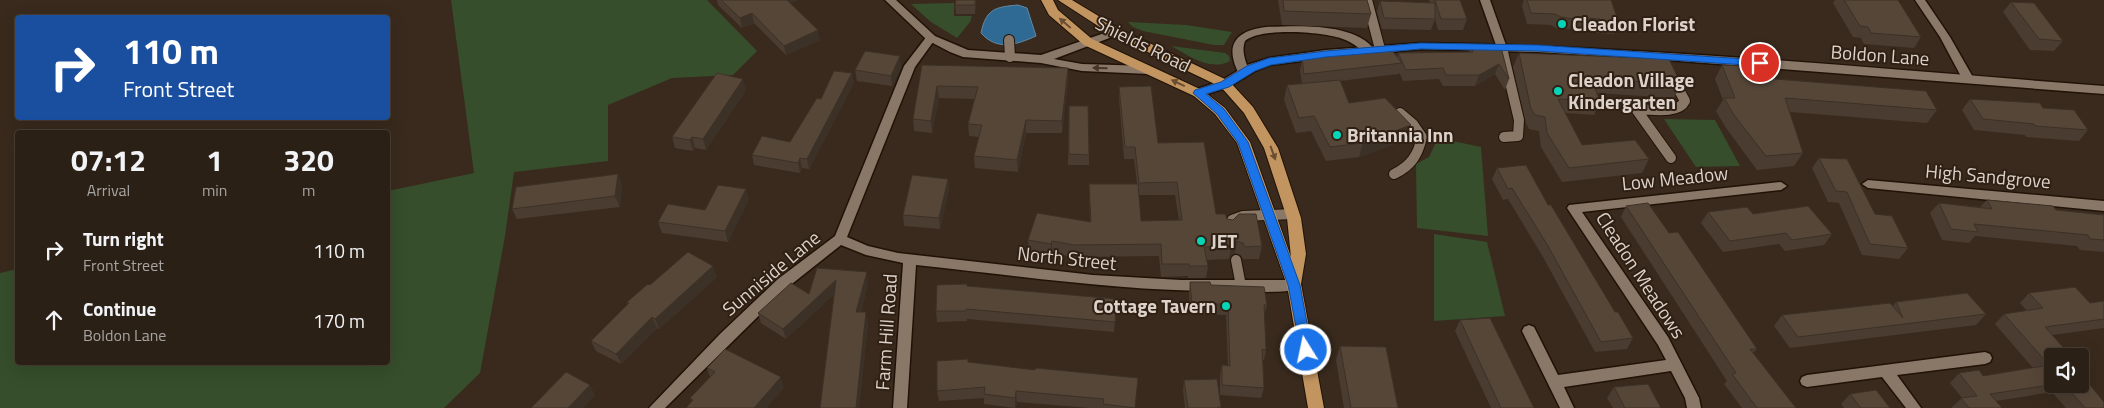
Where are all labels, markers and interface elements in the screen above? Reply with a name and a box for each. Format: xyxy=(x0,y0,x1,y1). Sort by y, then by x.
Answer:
street label: Shields Road xyxy=(1091,8,1196,79)
place label: Cleadon Florist xyxy=(1572,9,1695,38)
one-way arrow xyxy=(1059,17,1072,28)
marker: Cleadon Florist xyxy=(1556,18,1568,30)
text: 110 m xyxy=(123,24,219,78)
icon: right xyxy=(40,35,105,100)
street label: Boldon Lane xyxy=(1830,37,1930,72)
pin xyxy=(1739,42,1781,84)
icon: arrive xyxy=(1746,49,1774,77)
one-way arrow xyxy=(1092,63,1108,71)
place label: Cleadon Village Kindergarten xyxy=(1568,65,1695,116)
text: Front Street xyxy=(123,72,234,106)
one-way arrow xyxy=(1171,79,1185,87)
marker: Cleadon Village Kindergarten xyxy=(1552,85,1564,97)
place label: Britannia Inn xyxy=(1347,120,1453,149)
marker: Britannia Inn xyxy=(1331,129,1343,141)
text: 07:12 xyxy=(71,137,146,183)
text: 1 xyxy=(206,137,223,183)
text: 320 xyxy=(284,137,334,183)
one-way arrow xyxy=(1269,146,1277,161)
street label: High Sandgrove xyxy=(1924,156,2052,195)
street label: Low Meadow xyxy=(1620,157,1730,198)
text: Arrival xyxy=(87,178,130,202)
text: min xyxy=(202,178,227,202)
text: m xyxy=(302,178,315,202)
street label: Cleadon Meadows xyxy=(1589,205,1694,344)
street label: Sunniside Lane xyxy=(715,223,826,322)
text: Turn right xyxy=(83,224,164,253)
place label: JET xyxy=(1211,226,1237,255)
marker: JET xyxy=(1195,235,1207,247)
icon: right xyxy=(40,236,68,264)
text: 110 m xyxy=(313,236,365,265)
street label: North Street xyxy=(1016,238,1118,277)
text: Front Street xyxy=(83,253,164,277)
street label: Farm Hill Road xyxy=(867,273,904,391)
place label: Cottage Tavern xyxy=(1093,291,1216,320)
text: Continue xyxy=(83,294,156,323)
marker: Cottage Tavern xyxy=(1220,300,1232,312)
icon: ahead xyxy=(40,306,68,334)
text: 170 m xyxy=(313,306,365,335)
text: Boldon Lane xyxy=(83,323,166,347)
position arrow xyxy=(1279,323,1331,375)
map controls xyxy=(2044,348,2089,393)
button: sound xyxy=(2044,348,2089,393)

